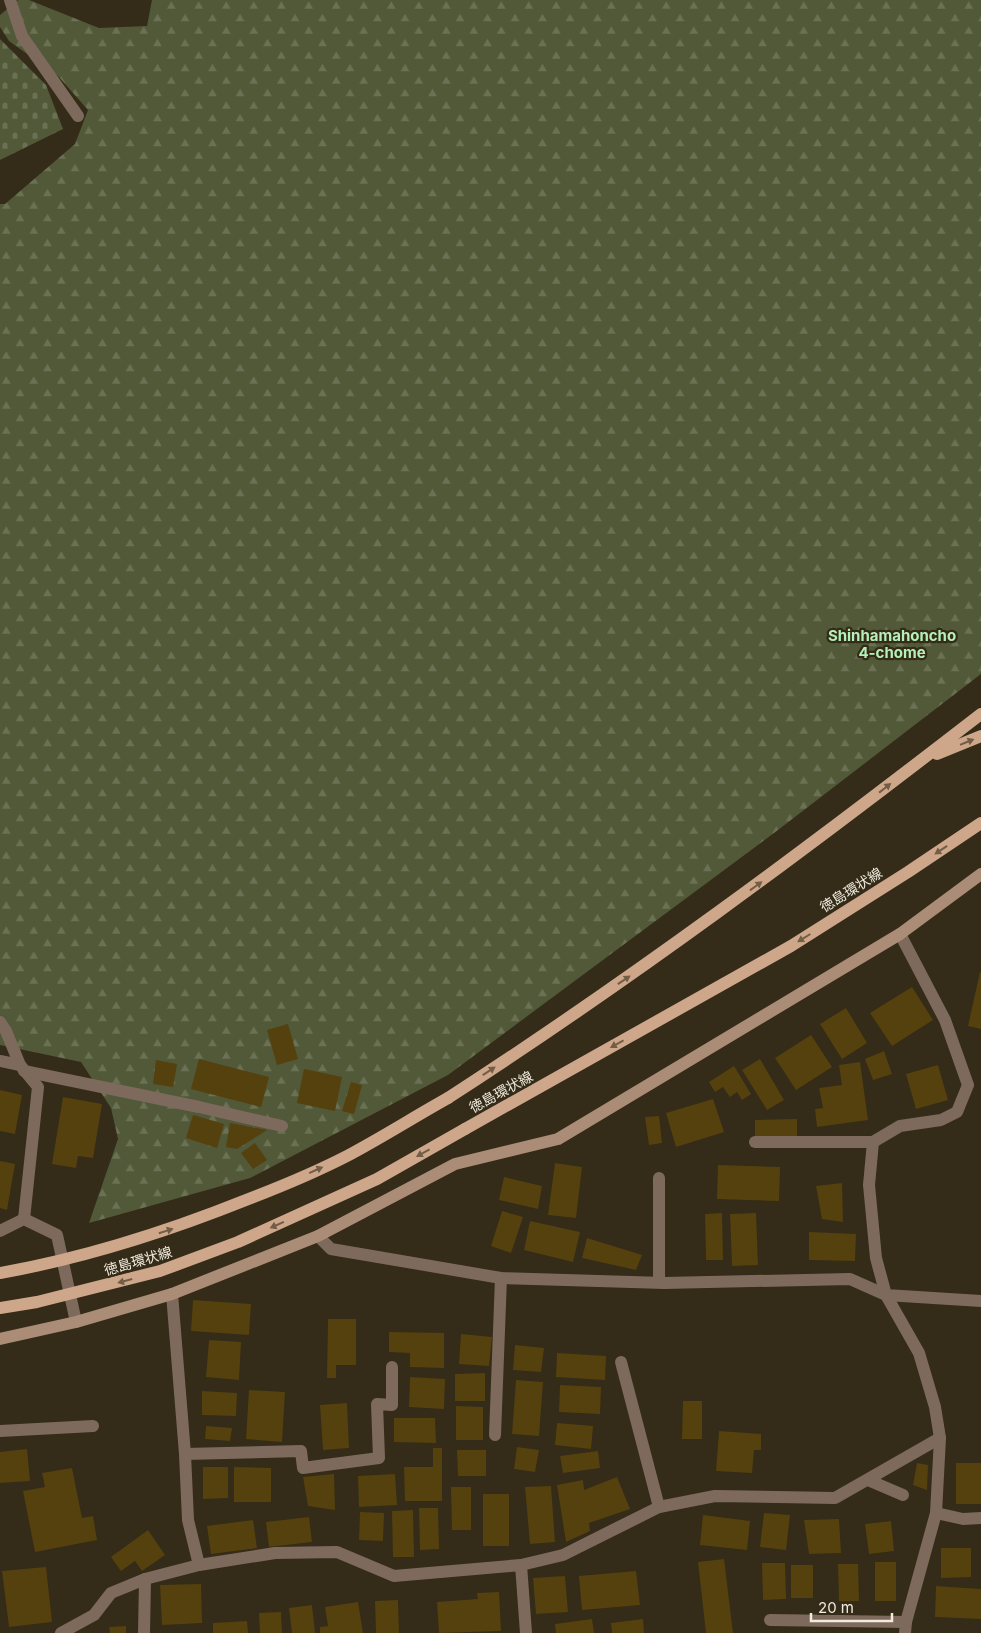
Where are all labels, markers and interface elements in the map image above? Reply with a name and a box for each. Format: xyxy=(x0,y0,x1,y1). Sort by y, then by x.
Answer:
district label: Shinhamahoncho 4-chome xyxy=(828,626,956,662)
one-way arrow xyxy=(960,737,974,745)
one-way arrow xyxy=(879,782,892,793)
one-way arrow xyxy=(934,845,947,855)
street label: 徳島環状線 xyxy=(817,864,885,915)
one-way arrow xyxy=(749,881,763,891)
one-way arrow xyxy=(797,933,810,943)
one-way arrow xyxy=(617,975,631,985)
one-way arrow xyxy=(610,1040,624,1048)
one-way arrow xyxy=(482,1066,496,1076)
street label: 徳島環状線 xyxy=(466,1067,535,1116)
one-way arrow xyxy=(416,1149,429,1158)
one-way arrow xyxy=(309,1166,323,1174)
one-way arrow xyxy=(270,1222,284,1230)
one-way arrow xyxy=(158,1226,173,1234)
street label: 徳島環状線 xyxy=(102,1243,174,1278)
one-way arrow xyxy=(117,1277,132,1285)
scale bar xyxy=(811,1590,892,1622)
text: 20 m xyxy=(818,1598,854,1617)

